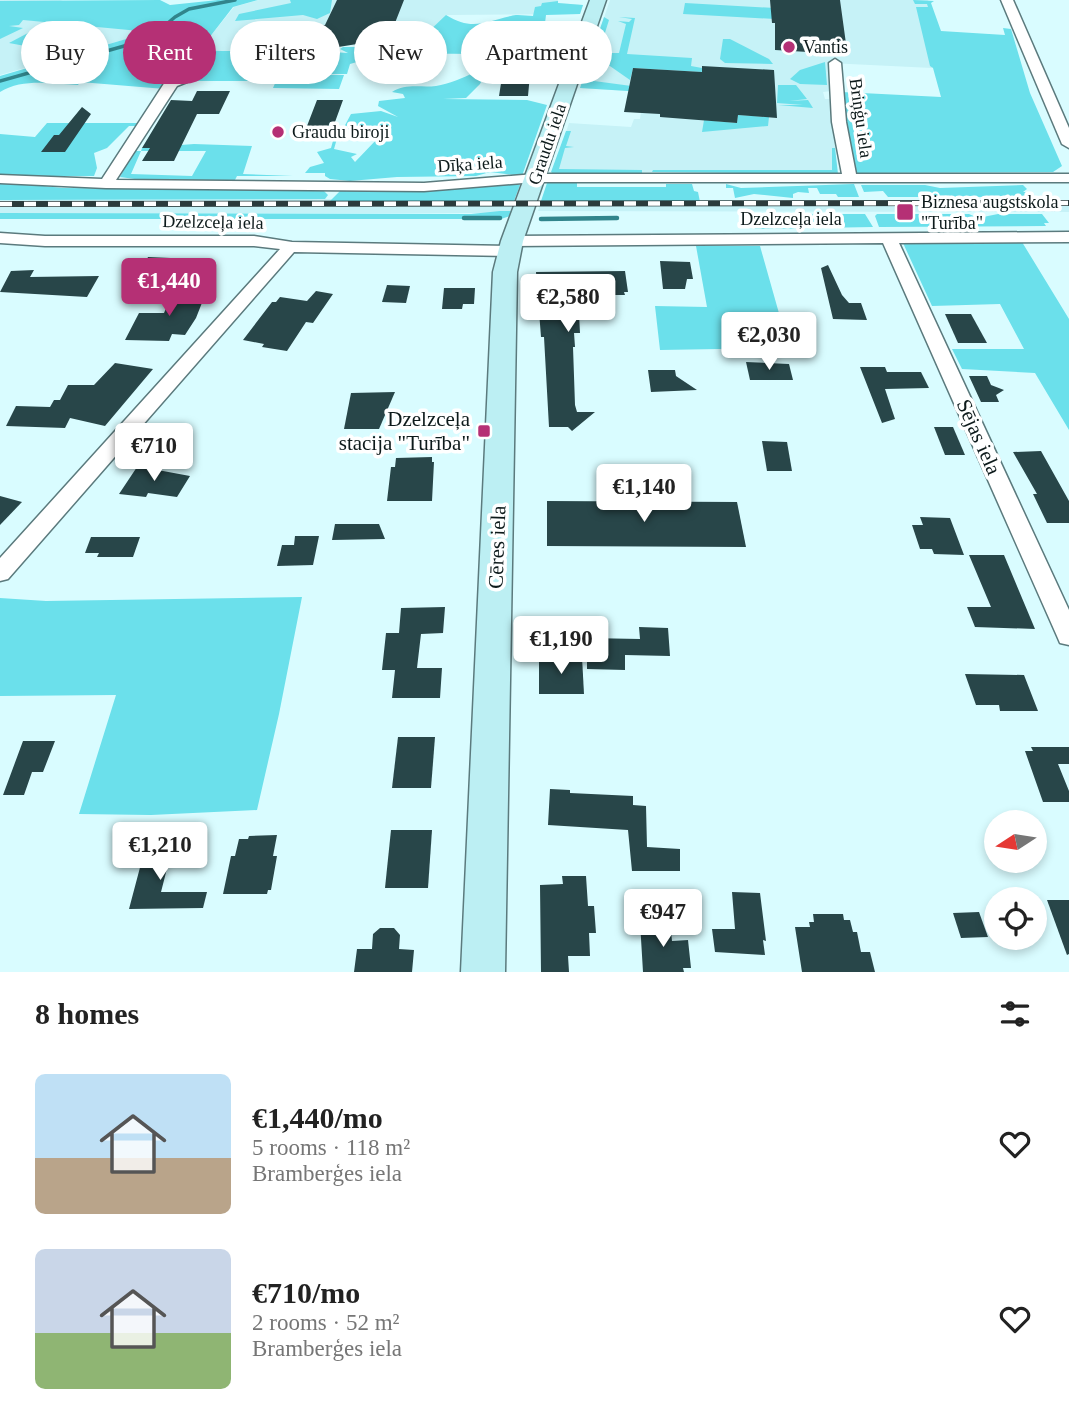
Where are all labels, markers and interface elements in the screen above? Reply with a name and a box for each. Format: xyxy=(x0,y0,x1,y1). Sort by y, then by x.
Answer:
chip: Buy xyxy=(21,21,109,84)
chip: Rent xyxy=(123,21,216,84)
chip: Filters xyxy=(230,21,340,84)
chip: New xyxy=(354,21,447,84)
chip: Apartment xyxy=(461,21,612,84)
place label: Vantis xyxy=(803,37,848,57)
marker: Vantis xyxy=(781,39,797,55)
street label: Briņģu iela xyxy=(845,77,877,159)
street label: Graudu iela xyxy=(524,101,570,187)
place label: Graudu biroji xyxy=(292,122,389,142)
marker: Graudu biroji xyxy=(270,124,286,140)
street label: Dīķa iela xyxy=(437,152,503,176)
place label: Biznesa augstskola "Turība" xyxy=(921,192,1058,233)
marker: Biznesa augstskola "Turība" xyxy=(895,202,915,222)
street label: Dzelzceļa iela xyxy=(740,209,842,229)
street label: Dzelzceļa iela xyxy=(162,211,264,233)
pin: €1,440 xyxy=(112,258,226,318)
text: €1,440 xyxy=(137,268,201,293)
pin: €2,580 xyxy=(511,274,625,334)
text: €2,580 xyxy=(536,284,600,309)
pin: €2,030 xyxy=(712,312,826,372)
text: €2,030 xyxy=(737,322,801,347)
street label: Sējas iela xyxy=(952,396,1006,479)
place label: Dzelzceļa stacija "Turība" xyxy=(339,407,471,455)
marker: Dzelzceļa stacija "Turība" xyxy=(476,423,492,439)
pin: €710 xyxy=(113,424,195,483)
text: €710 xyxy=(131,433,177,458)
pin: €1,140 xyxy=(587,464,701,524)
text: €1,140 xyxy=(612,474,676,499)
street label: Cēres iela xyxy=(484,504,510,589)
pin: €1,190 xyxy=(504,616,618,676)
text: €1,190 xyxy=(529,626,593,651)
north arrow xyxy=(984,810,1046,873)
map controls xyxy=(984,810,1047,950)
pin: €1,210 xyxy=(103,822,217,882)
text: €1,210 xyxy=(128,832,192,857)
button: locate xyxy=(984,887,1047,950)
pin: €947 xyxy=(622,890,704,949)
text: €947 xyxy=(640,899,686,924)
icon: filters xyxy=(996,995,1034,1033)
text: 8 homes xyxy=(35,997,139,1030)
text: €1,440/mo xyxy=(252,1101,383,1134)
icon: home xyxy=(91,1102,175,1186)
icon: heart xyxy=(996,1125,1034,1163)
text: 5 rooms · 118 m² xyxy=(252,1135,410,1160)
text: Bramberģes iela xyxy=(252,1161,402,1186)
text: €710/mo xyxy=(252,1276,360,1309)
icon: home xyxy=(91,1277,175,1361)
icon: heart xyxy=(996,1300,1034,1338)
text: 2 rooms · 52 m² xyxy=(252,1310,399,1335)
text: Bramberģes iela xyxy=(252,1336,402,1361)

